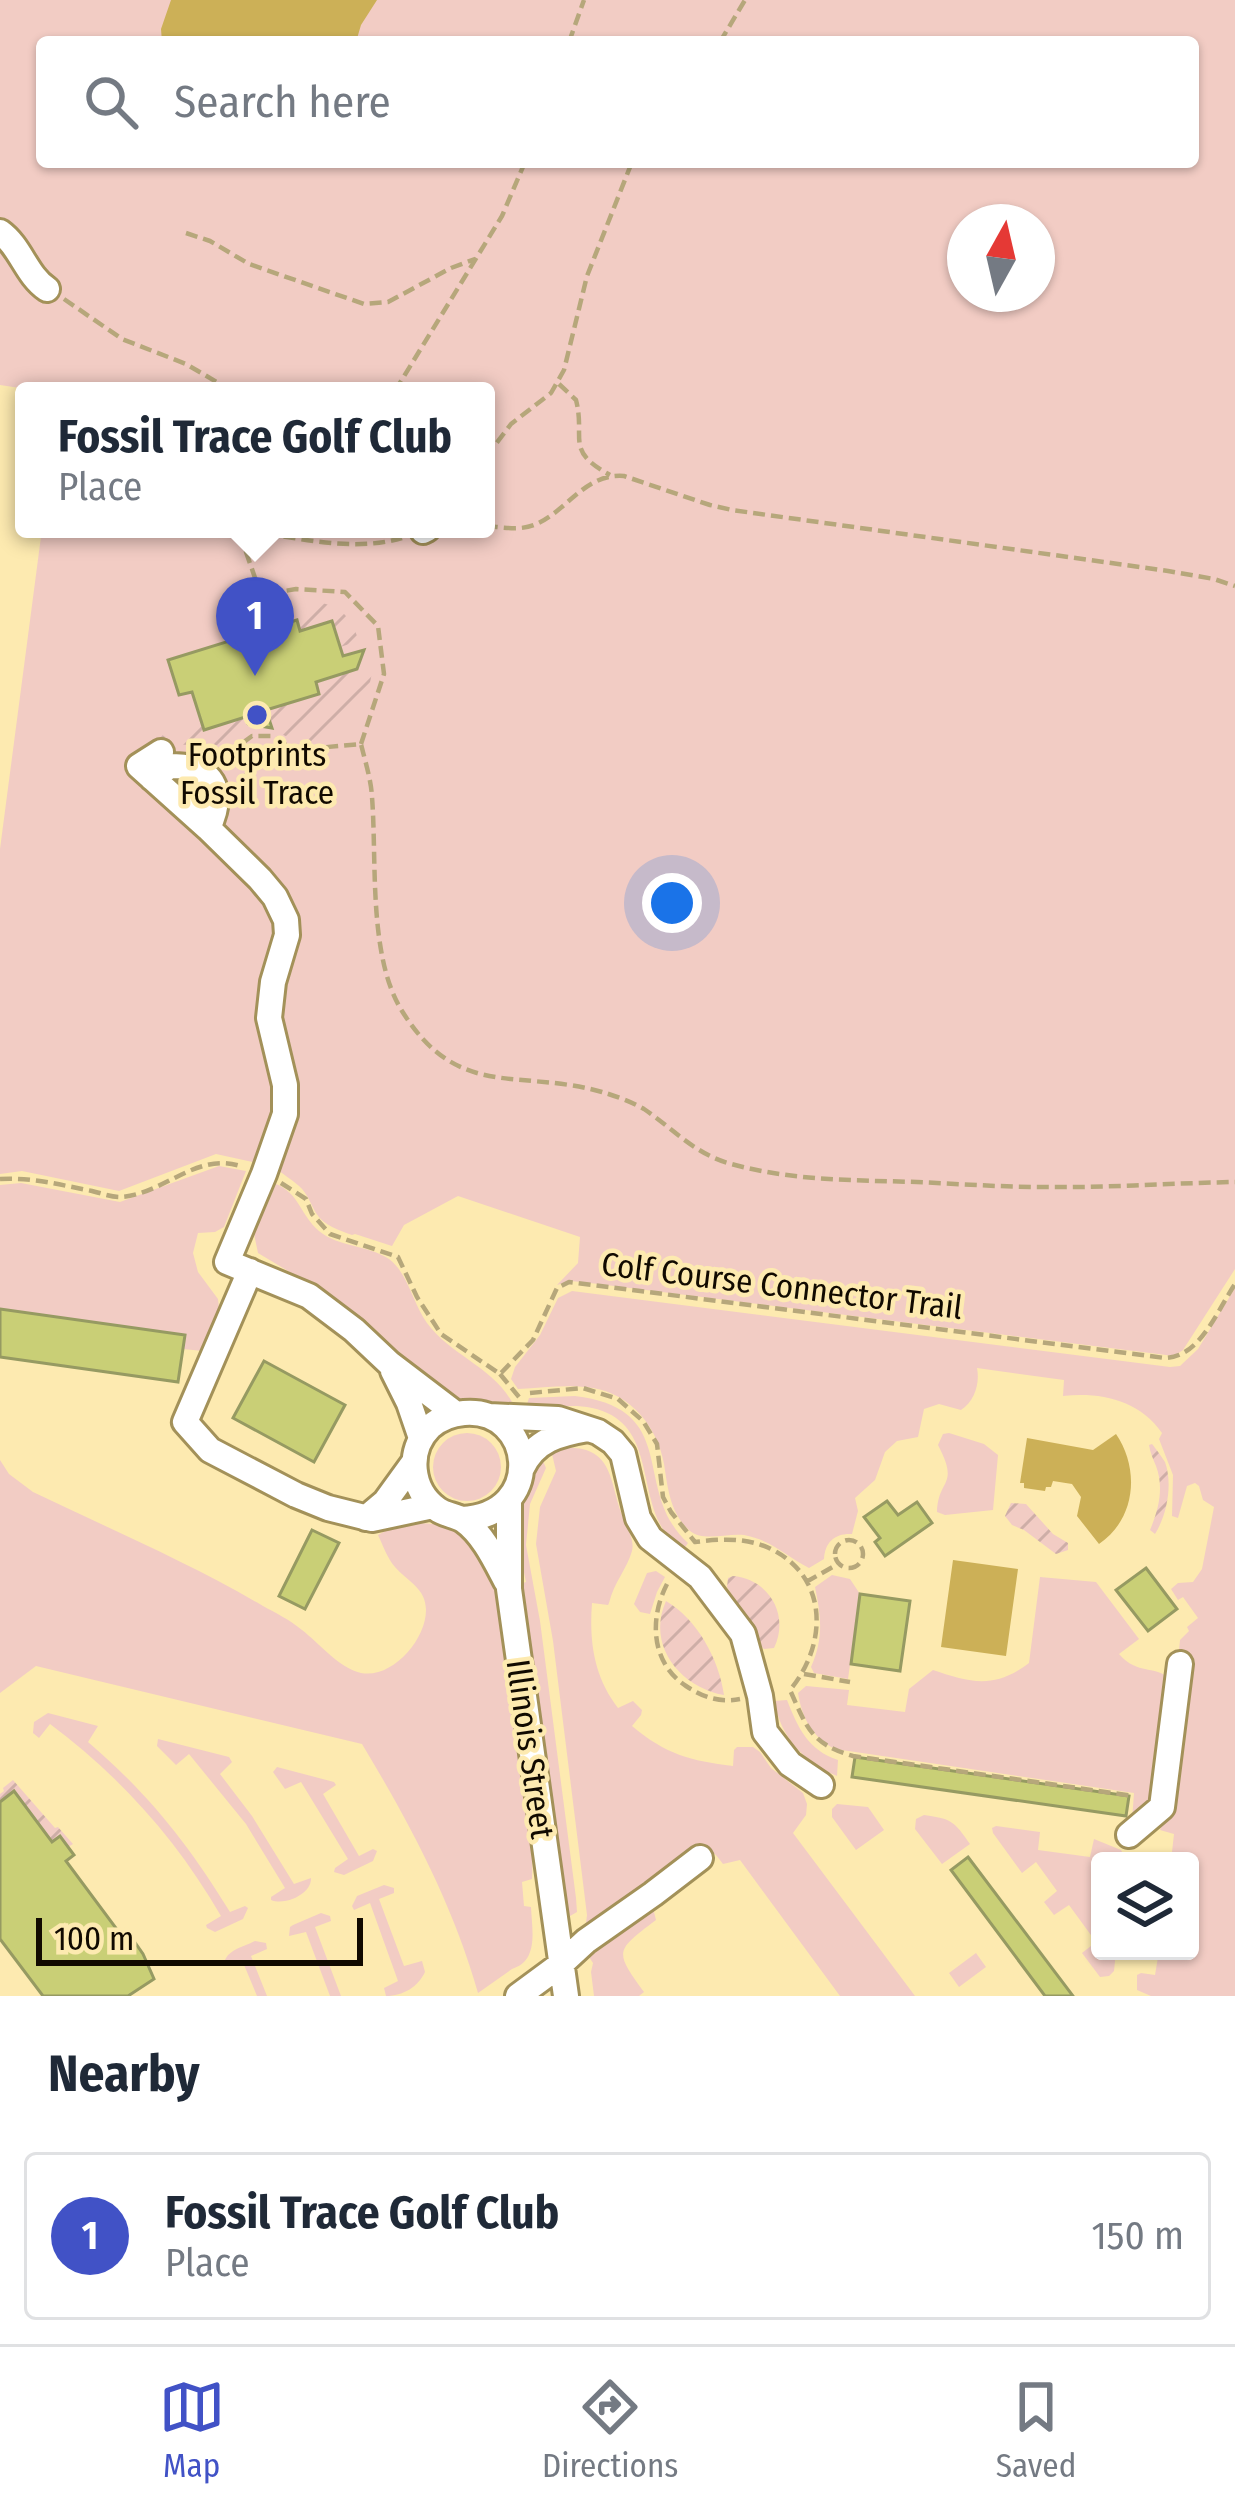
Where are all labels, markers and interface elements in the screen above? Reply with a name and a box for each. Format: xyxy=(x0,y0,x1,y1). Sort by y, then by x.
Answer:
search box xyxy=(36,36,1199,168)
icon: search xyxy=(78,69,144,135)
text: Search here xyxy=(174,75,391,129)
north arrow xyxy=(947,204,1055,312)
popup xyxy=(15,382,495,538)
text: Fossil Trace Golf Club xyxy=(58,410,452,464)
text: Place xyxy=(58,464,142,510)
pin: 1 xyxy=(216,577,294,676)
marker: Footprints Fossil Trace xyxy=(244,702,270,728)
place label: Footprints Fossil Trace xyxy=(180,735,334,813)
your location xyxy=(642,873,702,933)
street label: Colf Course Connector Trail xyxy=(599,1244,965,1328)
street label: Illinois Street xyxy=(498,1657,562,1841)
map controls xyxy=(1091,1852,1199,1960)
button: layers xyxy=(1091,1852,1199,1960)
scale bar xyxy=(36,1912,363,1965)
text: 100 m xyxy=(54,1919,134,1959)
text: Nearby xyxy=(48,2043,200,2105)
text: Fossil Trace Golf Club xyxy=(165,2186,559,2240)
text: 1 xyxy=(82,2213,98,2259)
text: 150 m xyxy=(1091,2213,1184,2259)
text: Place xyxy=(165,2240,249,2286)
tab: Map xyxy=(159,2374,225,2486)
tab: Directions xyxy=(542,2374,678,2486)
tab: Saved xyxy=(996,2374,1076,2486)

